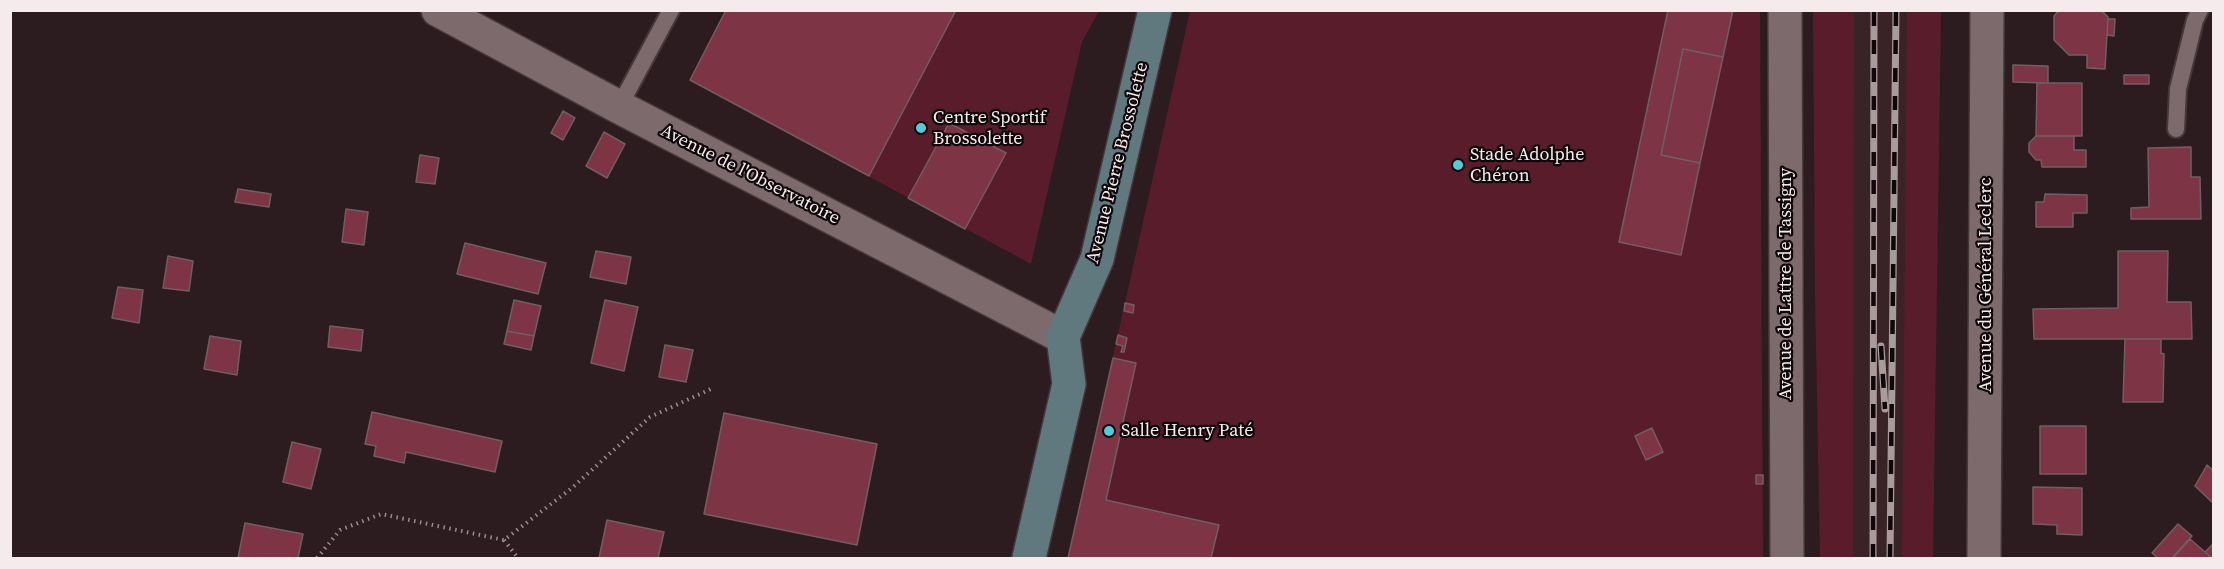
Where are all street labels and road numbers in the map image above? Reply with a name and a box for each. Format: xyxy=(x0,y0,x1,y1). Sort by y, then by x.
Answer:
street label: Avenue Pierre Brossolette xyxy=(1083,60,1153,266)
street label: Avenue de l'Observatoire xyxy=(657,120,843,230)
street label: Avenue de Lattre de Tassigny xyxy=(1775,168,1797,400)
street label: Avenue du Général Leclerc xyxy=(1975,178,1997,392)

